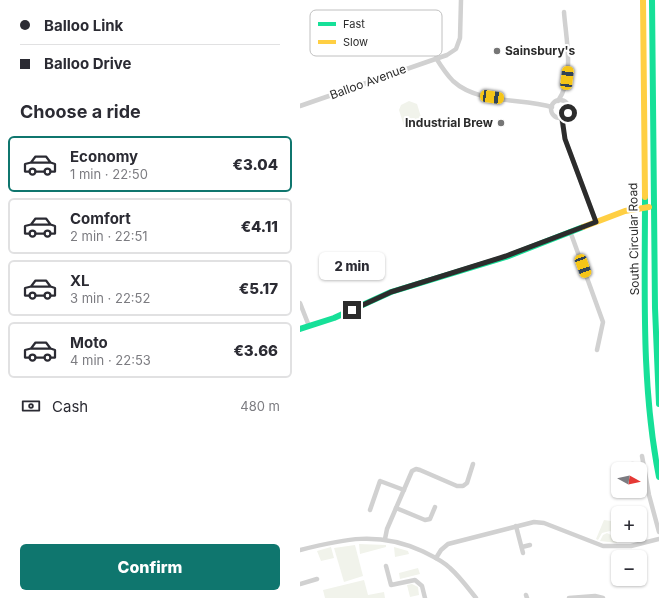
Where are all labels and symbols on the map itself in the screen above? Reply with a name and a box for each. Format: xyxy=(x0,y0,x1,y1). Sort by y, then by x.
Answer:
legend xyxy=(310,10,442,56)
text: Fast xyxy=(343,17,365,31)
text: Slow xyxy=(343,35,368,49)
place label: Sainsbury's xyxy=(505,43,576,58)
marker: Sainsbury's xyxy=(492,46,502,56)
street label: Balloo Avenue xyxy=(328,61,408,102)
car xyxy=(560,65,574,91)
car xyxy=(479,89,505,105)
route start xyxy=(559,104,577,122)
place label: Industrial Brew xyxy=(405,115,494,130)
marker: Industrial Brew xyxy=(496,118,506,128)
street label: South Circular Road xyxy=(625,182,642,296)
callout: 2 min xyxy=(319,252,385,280)
car xyxy=(573,253,593,279)
route end xyxy=(343,301,361,319)
north arrow xyxy=(611,462,647,498)

